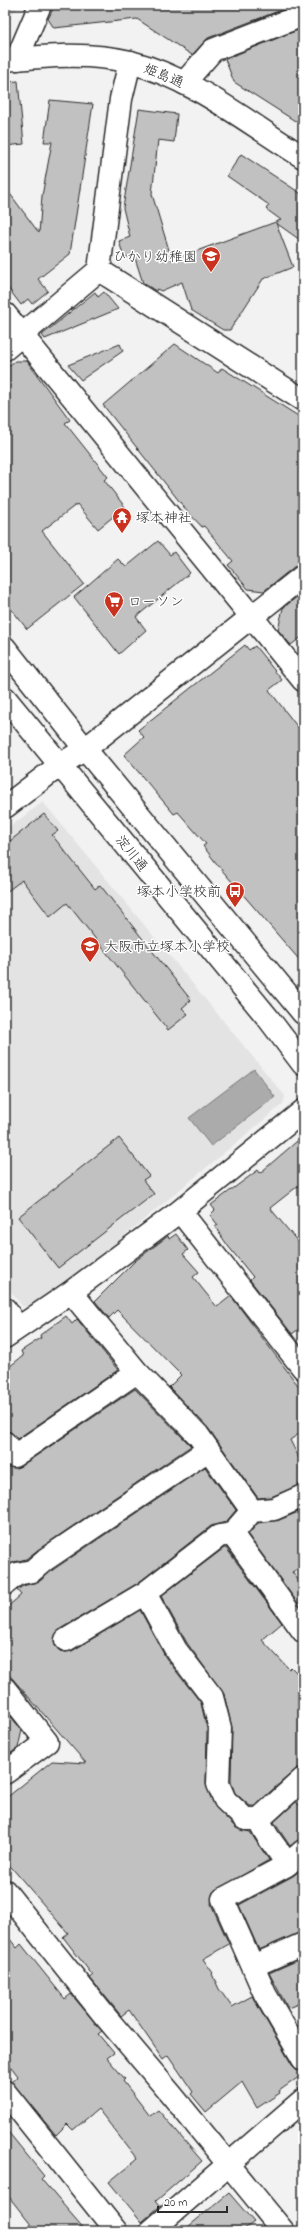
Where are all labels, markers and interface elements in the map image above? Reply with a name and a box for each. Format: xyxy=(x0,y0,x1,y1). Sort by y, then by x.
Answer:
street label: 姫島通 xyxy=(140,59,187,94)
school or university icon: ひかり幼稚園 xyxy=(200,245,222,273)
place label: ひかり幼稚園 xyxy=(113,247,197,268)
temple icon: 塚本神社 xyxy=(111,506,133,534)
place label: 塚本神社 xyxy=(136,508,192,529)
supermarket icon: ローソン xyxy=(103,590,125,618)
place label: ローソン xyxy=(128,592,184,613)
street label: 淀川通 xyxy=(109,831,152,877)
bus stop icon: 塚本小学校前 xyxy=(224,880,246,908)
place label: 塚本小学校前 xyxy=(137,882,221,903)
school or university icon: 大阪市立塚本小学校 xyxy=(79,935,101,963)
place label: 大阪市立塚本小学校 xyxy=(104,937,230,958)
scale bar xyxy=(158,2188,227,2214)
text: 20 m xyxy=(164,2194,187,2212)

